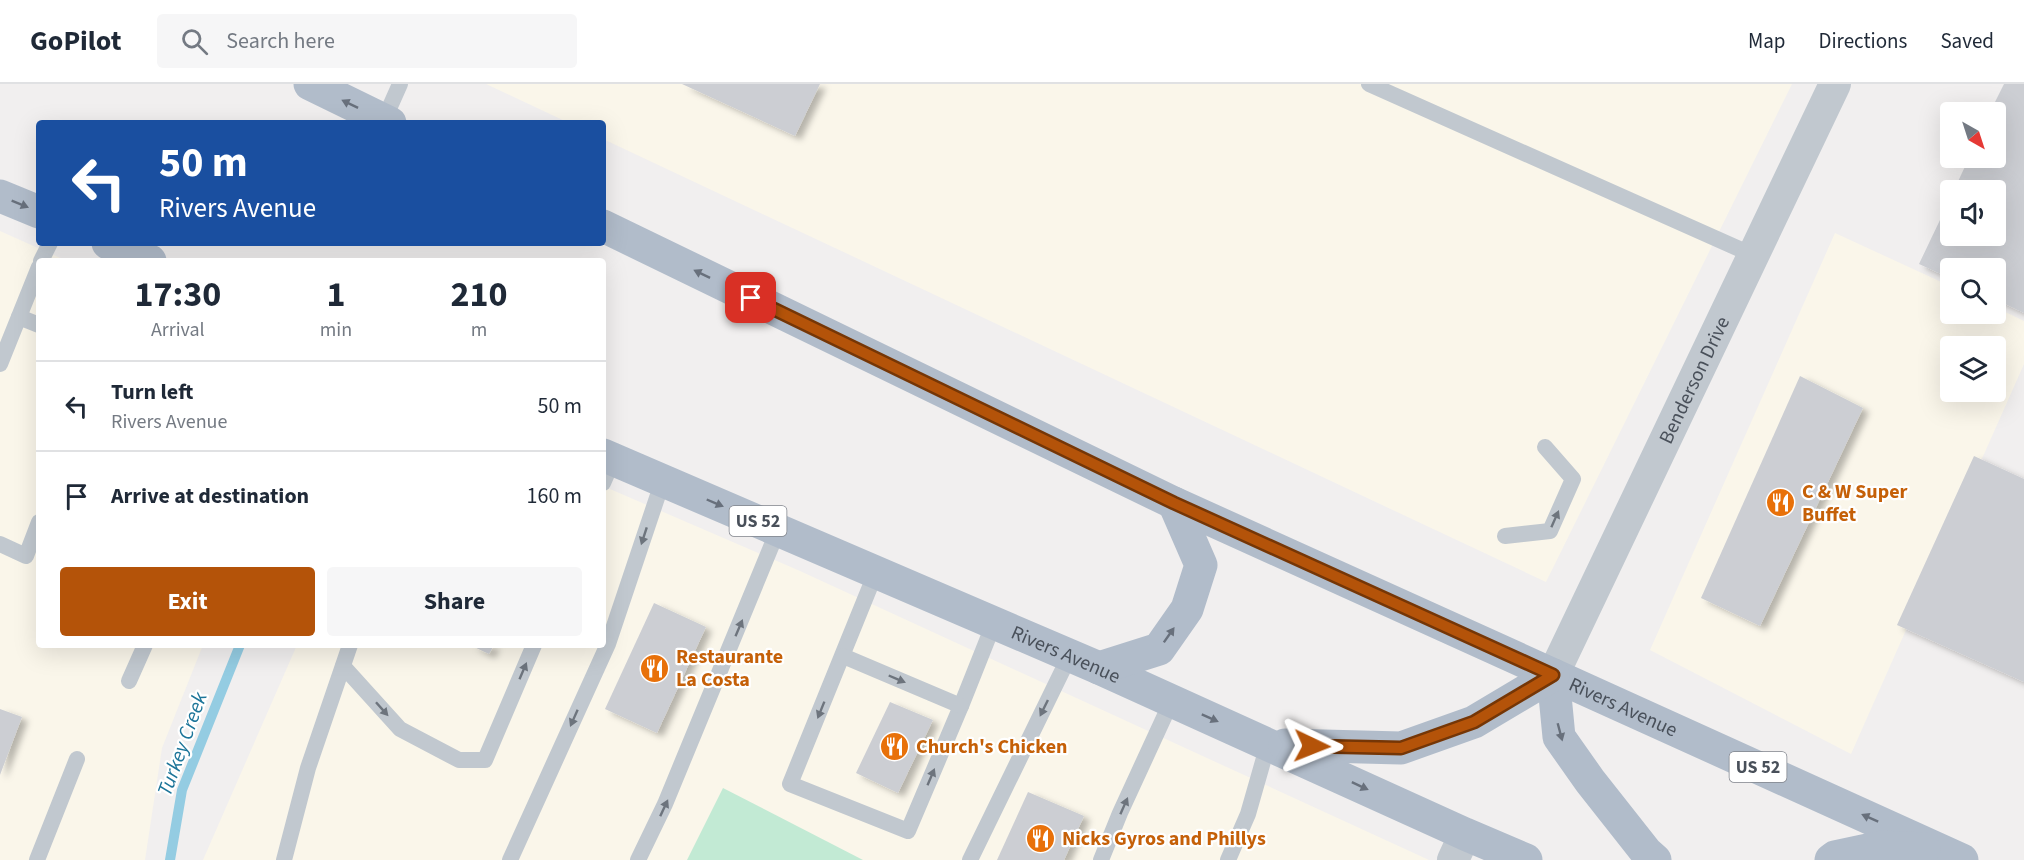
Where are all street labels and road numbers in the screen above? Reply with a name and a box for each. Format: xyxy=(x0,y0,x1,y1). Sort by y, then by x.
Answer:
street label: Benderson Drive xyxy=(1652,312,1737,449)
road number: US 52 xyxy=(730,506,786,536)
street label: Rivers Avenue xyxy=(1007,619,1125,691)
street label: Rivers Avenue xyxy=(1564,671,1682,744)
road number: US 52 xyxy=(1730,752,1786,782)

